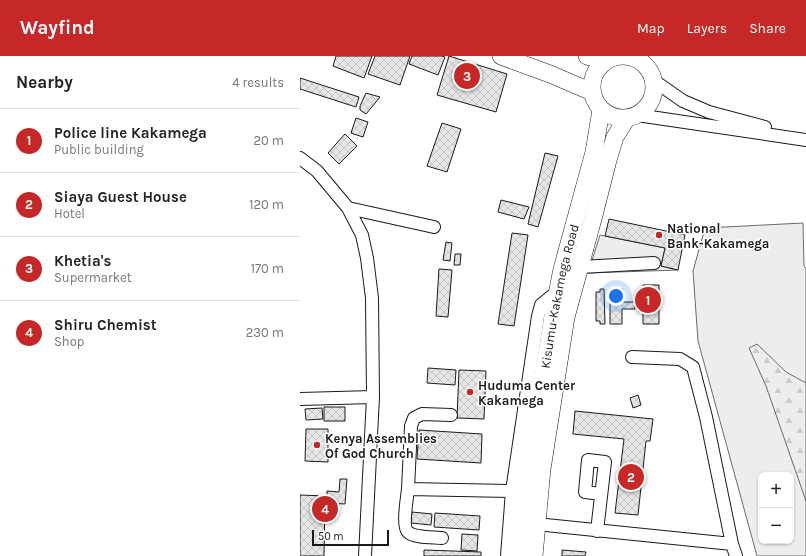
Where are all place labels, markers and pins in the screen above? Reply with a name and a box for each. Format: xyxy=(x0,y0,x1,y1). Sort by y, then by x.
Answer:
pin: 3 xyxy=(454,61,480,91)
place label: National Bank-Kakamega xyxy=(667,221,769,251)
marker: National Bank-Kakamega xyxy=(654,230,664,240)
pin: 1 xyxy=(635,285,661,315)
place label: Huduma Center Kakamega xyxy=(478,378,576,408)
marker: Huduma Center Kakamega xyxy=(465,387,475,397)
place label: Kenya Assemblies Of God Church xyxy=(325,431,437,461)
marker: Kenya Assemblies Of God Church xyxy=(312,440,322,450)
pin: 2 xyxy=(618,462,644,492)
pin: 4 xyxy=(312,494,338,524)

